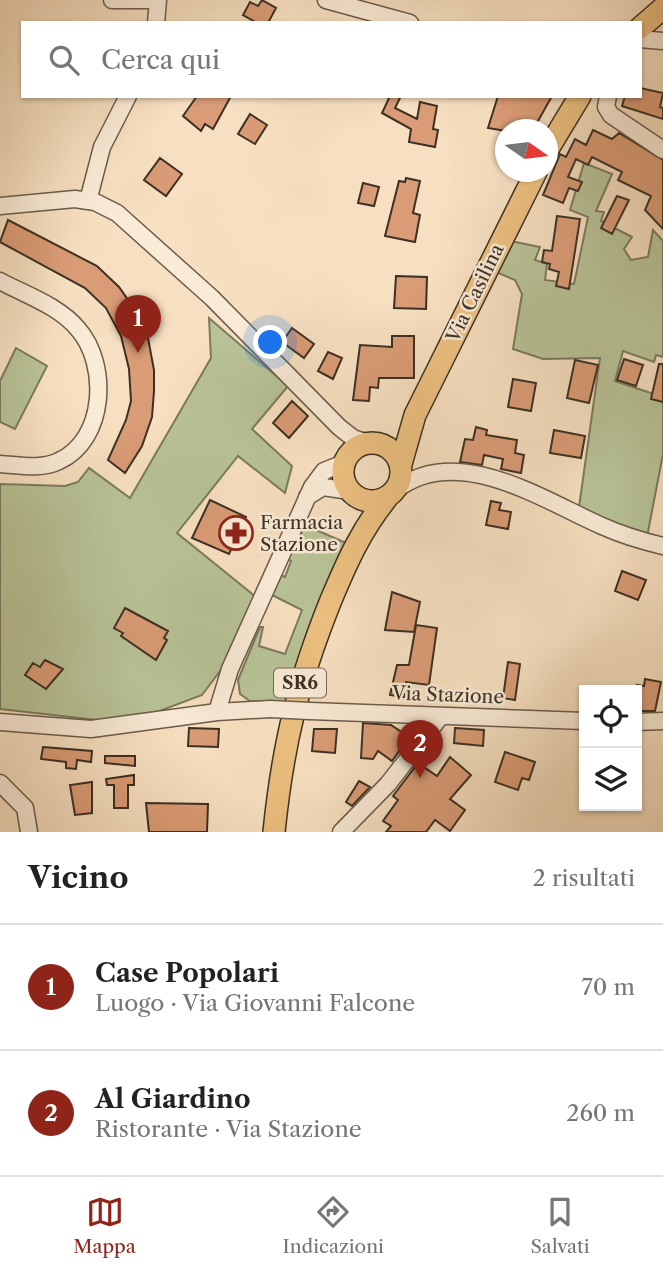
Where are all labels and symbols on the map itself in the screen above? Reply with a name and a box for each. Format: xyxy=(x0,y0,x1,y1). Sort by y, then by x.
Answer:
north arrow xyxy=(495,119,558,182)
street label: Via Casilina xyxy=(441,240,509,347)
pin: 1 xyxy=(115,295,161,353)
your location xyxy=(253,325,287,359)
place label: Farmacia Stazione xyxy=(260,511,343,556)
pharmacy icon: Farmacia Stazione xyxy=(217,514,255,552)
road number: SR6 xyxy=(274,668,326,698)
street label: Via Stazione xyxy=(391,682,504,708)
pin: 2 xyxy=(397,720,443,778)

